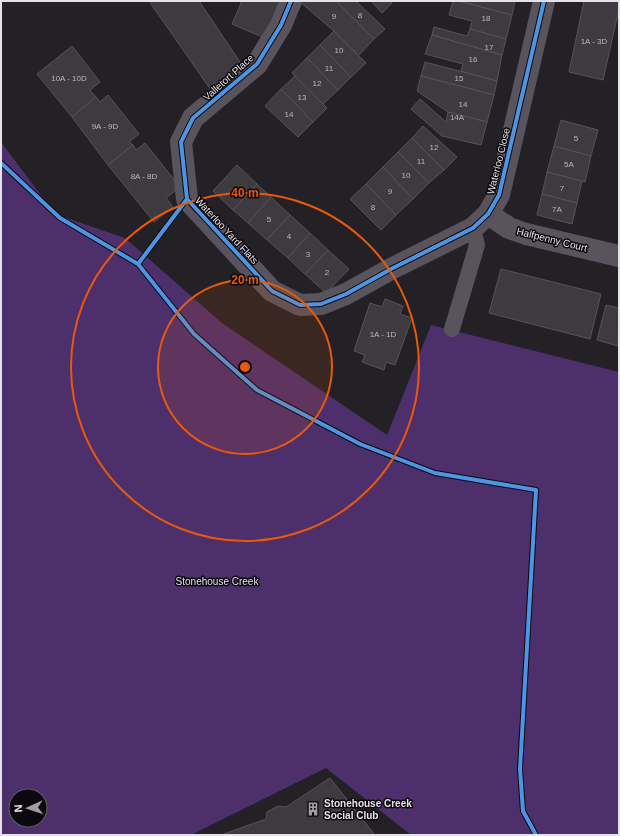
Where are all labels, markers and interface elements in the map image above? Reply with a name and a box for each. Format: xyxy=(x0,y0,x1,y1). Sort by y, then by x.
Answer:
house number: 8 xyxy=(358,11,363,20)
house number: 9 xyxy=(332,12,337,21)
house number: 18 xyxy=(482,14,491,23)
house number: 1A - 3D xyxy=(581,37,608,46)
house number: 17 xyxy=(485,43,494,52)
house number: 10 xyxy=(335,46,344,55)
street label: Valletort Place xyxy=(201,52,256,103)
house number: 16 xyxy=(469,55,478,64)
house number: 11 xyxy=(325,64,334,73)
house number: 10A - 10D xyxy=(51,74,87,83)
house number: 15 xyxy=(455,74,464,83)
house number: 12 xyxy=(313,79,322,88)
house number: 13 xyxy=(298,93,307,102)
house number: 14 xyxy=(459,100,468,109)
house number: 14 xyxy=(285,110,294,119)
house number: 14A xyxy=(450,113,465,122)
house number: 9A - 9D xyxy=(92,122,119,131)
street label: Waterloo Close xyxy=(485,126,512,195)
house number: 5 xyxy=(574,134,579,143)
house number: 12 xyxy=(430,143,439,152)
house number: 11 xyxy=(417,157,426,166)
house number: 5A xyxy=(564,160,575,169)
house number: 10 xyxy=(402,171,411,180)
house number: 8A - 8D xyxy=(131,172,158,181)
house number: 7 xyxy=(560,184,565,193)
text: 40 m xyxy=(231,186,259,200)
house number: 9 xyxy=(388,187,393,196)
street label: Waterloo Yard Flats xyxy=(193,195,260,266)
house number: 8 xyxy=(371,203,376,212)
house number: 7A xyxy=(552,205,563,214)
house number: 5 xyxy=(267,215,272,224)
street label: Halfpenny Court xyxy=(515,225,588,254)
house number: 4 xyxy=(287,232,292,241)
house number: 3 xyxy=(306,250,311,259)
house number: 2 xyxy=(325,268,330,277)
text: 20 m xyxy=(231,273,259,287)
house number: 1A - 1D xyxy=(370,330,397,339)
centre of rings xyxy=(238,360,252,374)
park label: Stonehouse Creek xyxy=(176,576,259,587)
north arrow xyxy=(8,788,48,828)
place label: Stonehouse Creek Social Club xyxy=(324,798,412,821)
building icon: Stonehouse Creek Social Club xyxy=(305,801,321,817)
text: N xyxy=(12,804,24,813)

